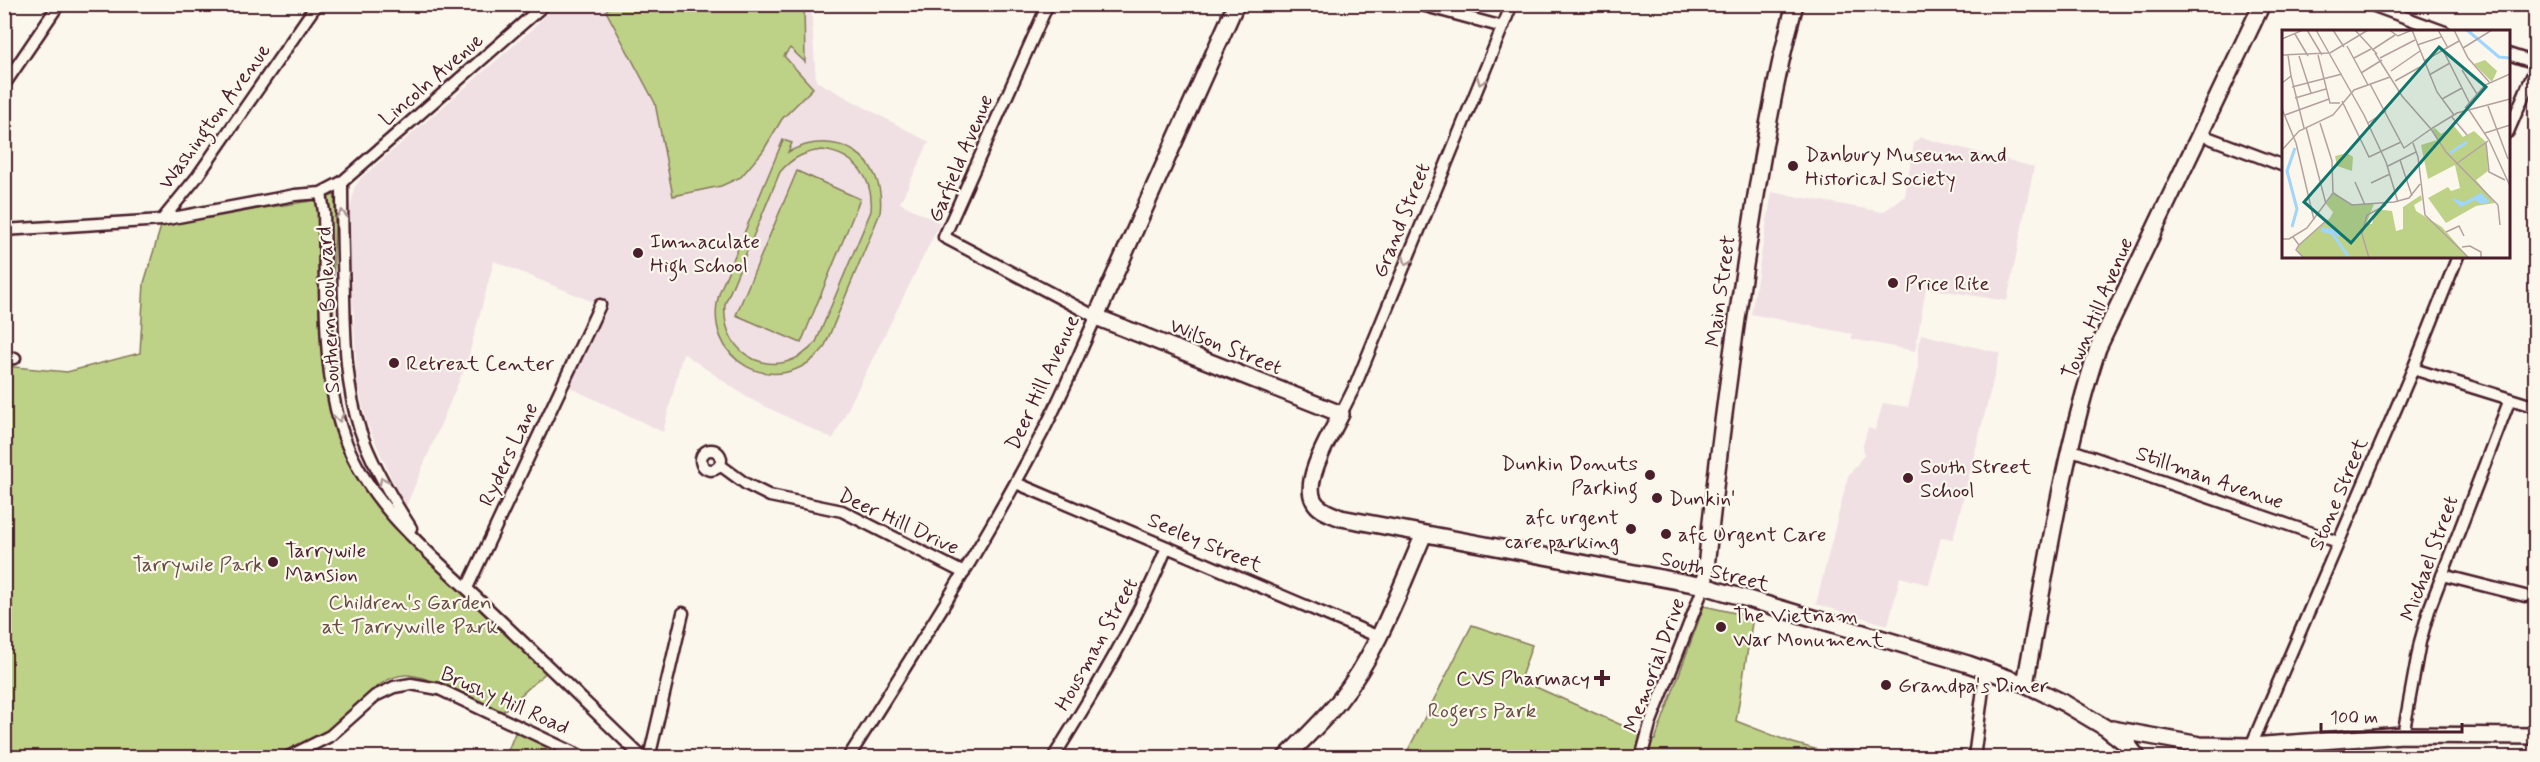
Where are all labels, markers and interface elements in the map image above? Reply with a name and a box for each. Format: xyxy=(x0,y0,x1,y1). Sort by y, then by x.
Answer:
street label: Lincoln Avenue xyxy=(374,27,490,133)
inset map xyxy=(2282,30,2510,258)
street label: Washington Avenue xyxy=(152,38,279,197)
one-way arrow xyxy=(1476,74,1488,85)
street label: Garfield Avenue xyxy=(921,90,1000,227)
place label: Danbury Museum and Historical Society xyxy=(1805,141,2007,193)
street label: Grand Street xyxy=(1366,159,1438,282)
marker: Danbury Museum and Historical Society xyxy=(1786,159,1800,173)
one-way arrow xyxy=(336,210,349,219)
street label: Southern Boulevard xyxy=(311,226,347,394)
place label: Immaculate High School xyxy=(650,228,760,282)
street label: Main Street xyxy=(1699,233,1743,349)
street label: Town Hill Avenue xyxy=(2055,233,2140,384)
marker: Immaculate High School xyxy=(631,246,645,260)
one-way arrow xyxy=(1402,255,1414,266)
place label: Price Rite xyxy=(1905,270,1990,298)
marker: Price Rite xyxy=(1886,276,1900,290)
street label: Deer Hill Avenue xyxy=(999,310,1087,455)
street label: Wilson Street xyxy=(1165,312,1286,382)
place label: Retreat Center xyxy=(406,350,554,378)
marker: Retreat Center xyxy=(387,356,401,370)
street label: Ryders Lane xyxy=(473,398,545,511)
one-way arrow xyxy=(332,413,344,423)
street label: Stone Street xyxy=(2303,433,2375,555)
street label: Stillman Avenue xyxy=(2132,440,2287,516)
place label: Dunkin Donuts Parking xyxy=(1501,450,1638,504)
place label: South Street School xyxy=(1920,453,2032,505)
marker: Dunkin Donuts Parking xyxy=(1643,468,1657,482)
marker: South Street School xyxy=(1901,471,1915,485)
one-way arrow xyxy=(378,476,390,487)
street label: Deer Hill Drive xyxy=(834,482,963,562)
place label: Dunkin' xyxy=(1669,485,1736,513)
marker: Dunkin' xyxy=(1650,491,1664,505)
street label: Michael Street xyxy=(2394,492,2466,625)
place label: afc urgent care parking xyxy=(1505,504,1619,556)
street label: Seeley Street xyxy=(1143,506,1267,580)
place label: afc Urgent Care xyxy=(1678,521,1826,549)
marker: afc urgent care parking xyxy=(1624,522,1638,536)
marker: afc Urgent Care xyxy=(1659,527,1673,541)
place label: Tarrywile Mansion xyxy=(285,537,366,589)
street label: South Street xyxy=(1657,545,1773,599)
park label: Tarrywile Park xyxy=(132,551,264,579)
marker: Tarrywile Mansion xyxy=(266,555,280,569)
street label: Housman Street xyxy=(1049,573,1145,716)
park label: Children's Garden at Tarrywille Park xyxy=(322,589,498,641)
street label: Memorial Drive xyxy=(1618,594,1692,737)
place label: The Vietnam War Monument xyxy=(1733,602,1884,654)
marker: The Vietnam War Monument xyxy=(1714,620,1728,634)
street label: Brushy Hill Road xyxy=(436,660,573,742)
place label: CVS Pharmacy xyxy=(1456,665,1590,693)
marker: CVS Pharmacy xyxy=(1595,671,1609,685)
place label: Grandpa's Diner xyxy=(1898,672,2049,700)
marker: Grandpa's Diner xyxy=(1879,678,1893,692)
scale bar xyxy=(2321,696,2462,734)
park label: Rogers Park xyxy=(1428,697,1537,727)
text: 100 m xyxy=(2330,706,2378,730)

